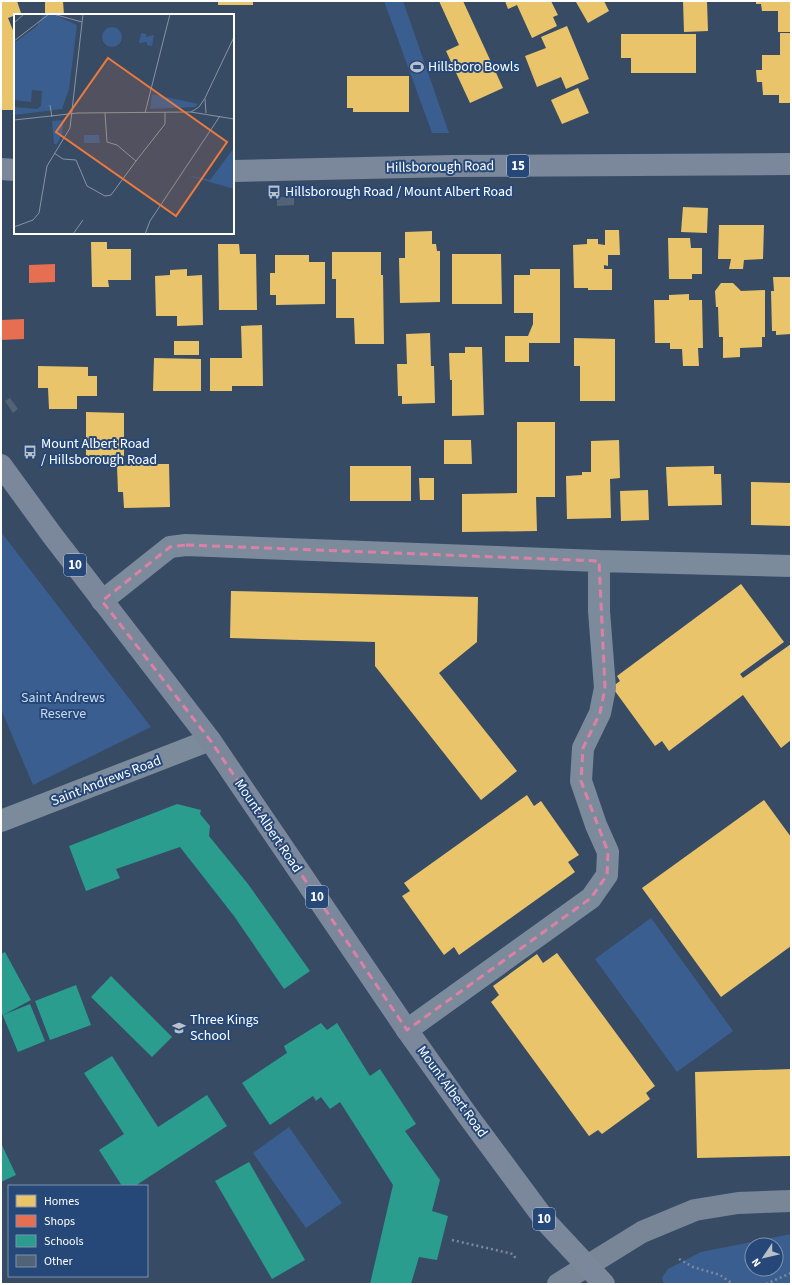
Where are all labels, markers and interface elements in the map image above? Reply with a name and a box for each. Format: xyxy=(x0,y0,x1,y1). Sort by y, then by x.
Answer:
inset map xyxy=(14,14,234,234)
place label: Hillsboro Bowls xyxy=(428,57,519,77)
sports icon: Hillsboro Bowls xyxy=(409,59,425,75)
road number: 15 xyxy=(507,155,529,177)
street label: Hillsborough Road xyxy=(386,156,494,178)
place label: Hillsborough Road / Mount Albert Road xyxy=(285,182,513,202)
bus stop icon: Hillsborough Road / Mount Albert Road xyxy=(266,184,282,200)
place label: Mount Albert Road / Hillsborough Road xyxy=(41,434,157,470)
bus stop icon: Mount Albert Road / Hillsborough Road xyxy=(22,444,38,460)
road number: 10 xyxy=(64,554,86,576)
park label: Saint Andrews Reserve xyxy=(21,688,105,724)
street label: Saint Andrews Road xyxy=(48,751,164,811)
street label: Mount Albert Road xyxy=(229,775,307,877)
road number: 10 xyxy=(306,886,328,908)
place label: Three Kings School xyxy=(190,1010,259,1046)
school or university icon: Three Kings School xyxy=(171,1020,187,1036)
street label: Mount Albert Road xyxy=(412,1042,492,1142)
legend xyxy=(8,1185,148,1277)
text: Homes xyxy=(44,1193,79,1210)
road number: 10 xyxy=(533,1208,555,1230)
text: Shops xyxy=(44,1213,75,1230)
text: Schools xyxy=(44,1233,84,1250)
north arrow xyxy=(744,1237,784,1277)
text: Other xyxy=(44,1253,74,1270)
text: N xyxy=(748,1255,764,1270)

